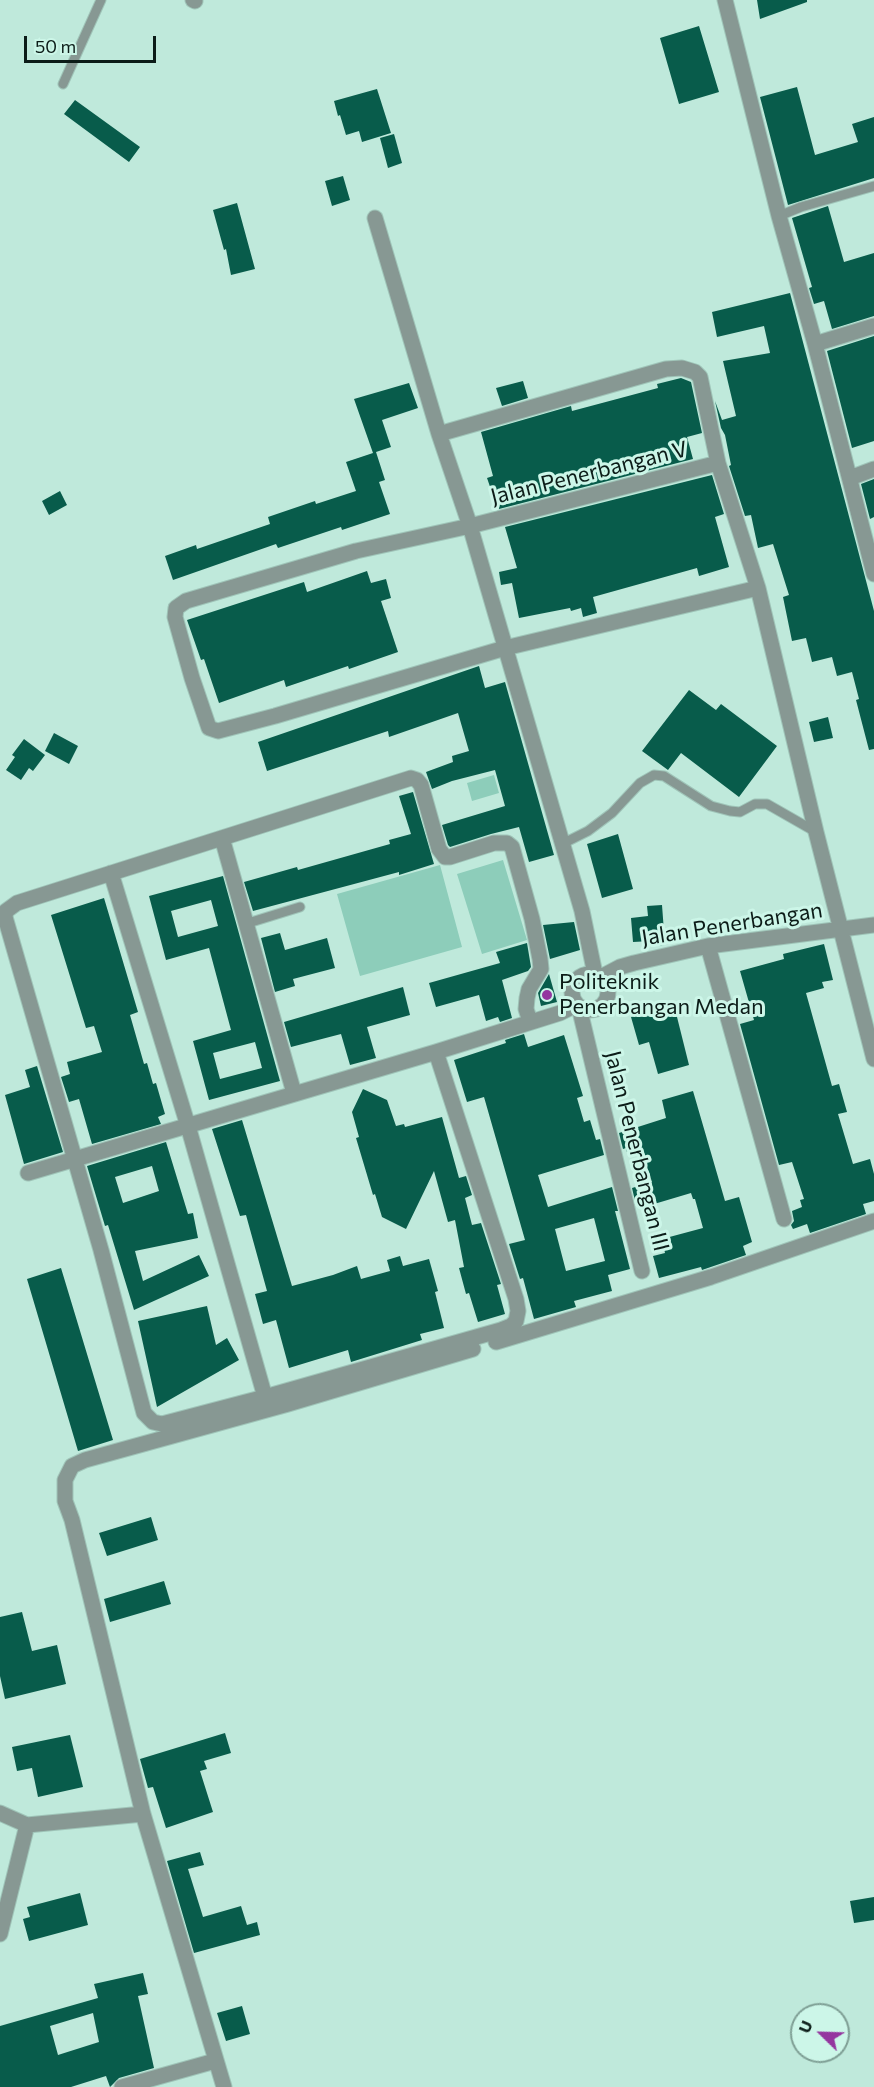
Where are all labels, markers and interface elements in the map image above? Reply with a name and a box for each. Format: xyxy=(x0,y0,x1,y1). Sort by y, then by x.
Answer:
scale bar xyxy=(27,24,159,62)
text: 50 m xyxy=(35,35,76,57)
street label: Jalan Penerbangan V xyxy=(488,436,690,510)
street label: Jalan Penerbangan xyxy=(640,897,824,951)
place label: Politeknik Penerbangan Medan xyxy=(559,969,764,1020)
marker: Politeknik Penerbangan Medan xyxy=(540,988,554,1002)
street label: Jalan Penerbangan III xyxy=(599,1048,675,1254)
north arrow xyxy=(790,2003,850,2063)
text: U xyxy=(794,2017,816,2036)

